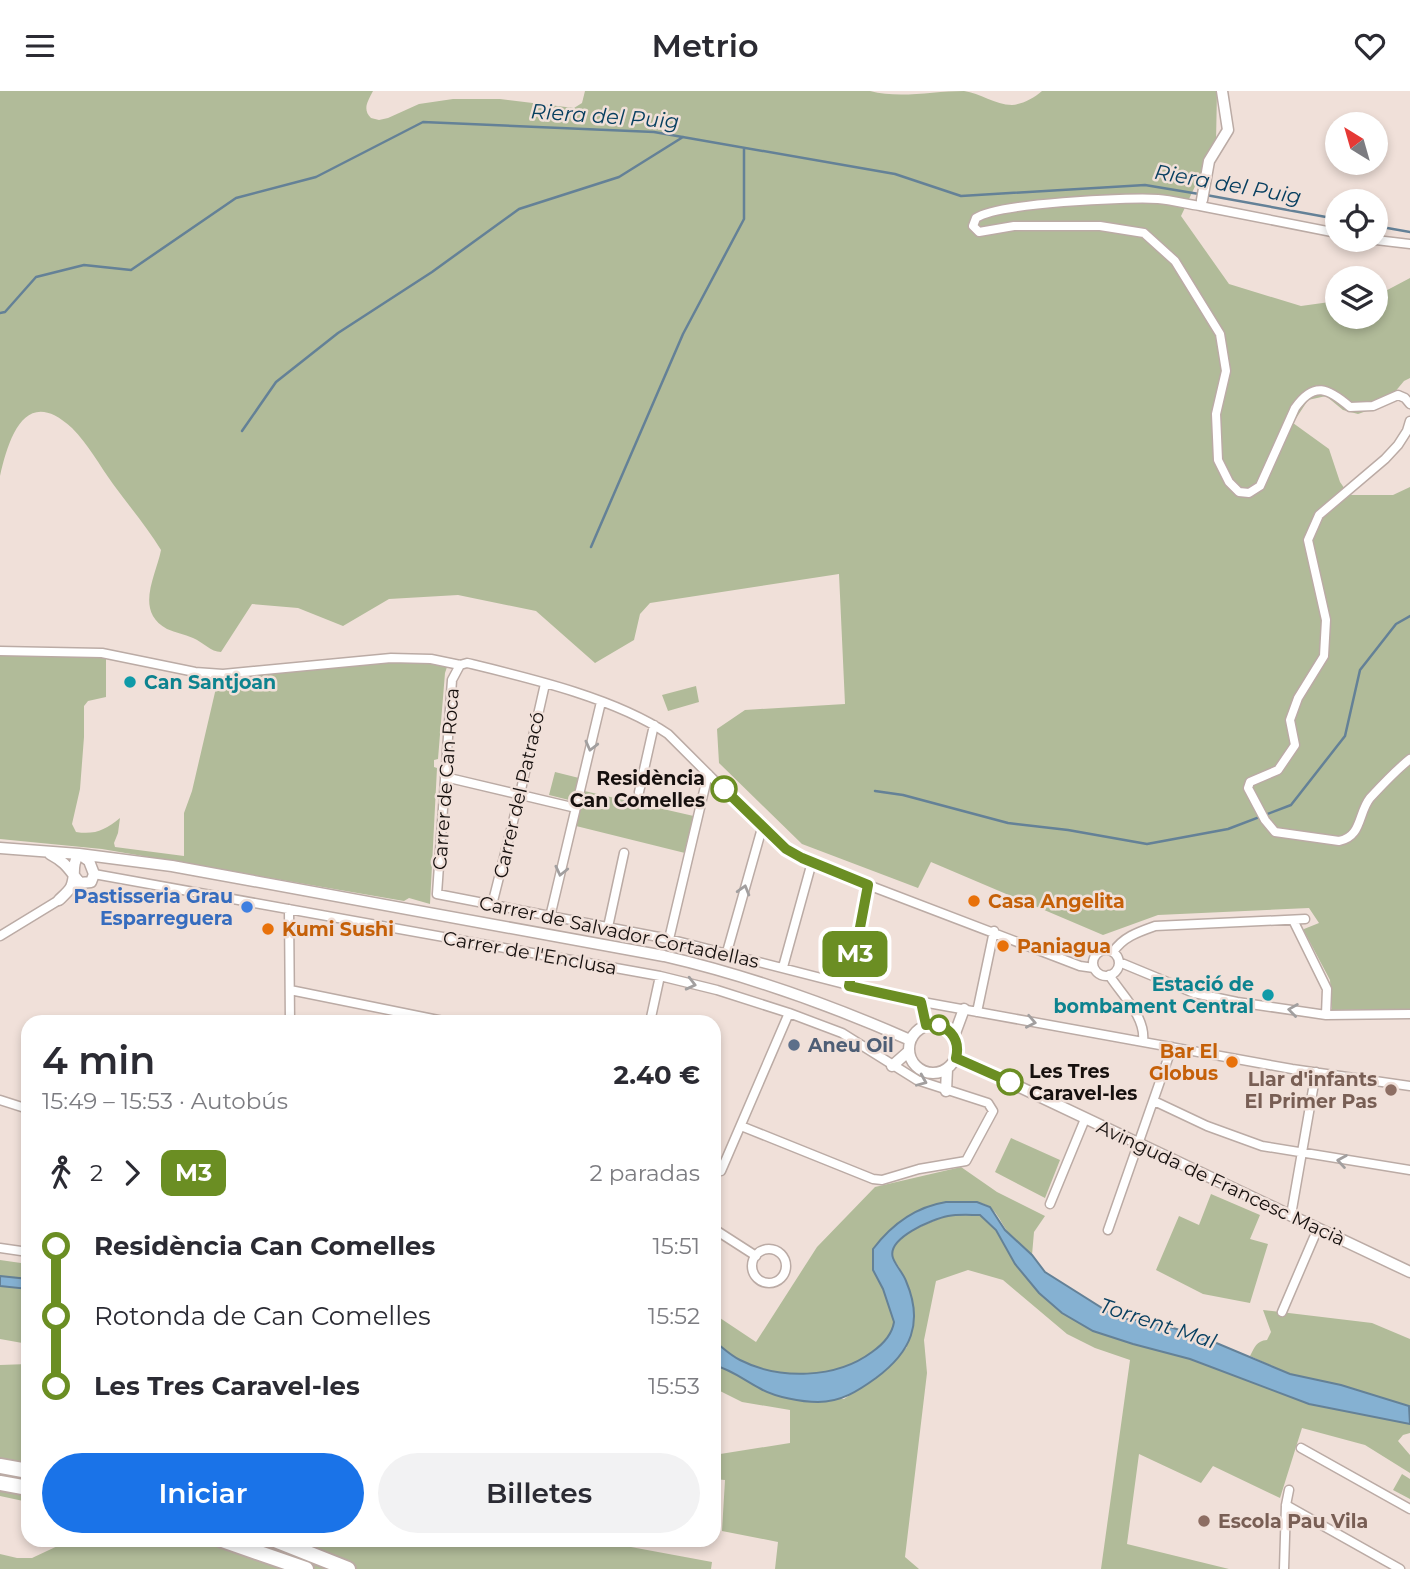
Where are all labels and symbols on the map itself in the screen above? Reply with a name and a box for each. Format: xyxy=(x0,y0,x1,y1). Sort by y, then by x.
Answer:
water label: Riera del Puig xyxy=(530,98,680,134)
north arrow xyxy=(1325,112,1388,175)
water label: Riera del Puig xyxy=(1153,159,1303,209)
place label: Can Santjoan xyxy=(144,671,276,694)
marker: Can Santjoan xyxy=(122,674,138,690)
street label: Carrer de Can Roca xyxy=(428,687,464,871)
street label: Carrer del Patracó xyxy=(489,709,549,881)
one-way arrow xyxy=(585,740,599,752)
place label: Residència Can Comelles xyxy=(570,767,705,812)
marker: Residència Can Comelles xyxy=(711,776,737,802)
one-way arrow xyxy=(555,865,569,877)
one-way arrow xyxy=(736,884,751,896)
place label: Pastisseria Grau Esparreguera xyxy=(74,885,233,930)
place label: Casa Angelita xyxy=(988,890,1125,913)
street label: Carrer de Salvador Cortadellas xyxy=(477,891,761,973)
marker: Casa Angelita xyxy=(966,893,982,909)
marker: Pastisseria Grau Esparreguera xyxy=(239,899,255,915)
place label: Kumi Sushi xyxy=(282,918,394,941)
marker: Kumi Sushi xyxy=(260,921,276,937)
street label: Carrer de l'Enclusa xyxy=(441,926,619,980)
line badge: M3 xyxy=(824,931,886,977)
place label: Paniagua xyxy=(1017,935,1111,958)
marker: Paniagua xyxy=(995,938,1011,954)
place label: Estació de bombament Central xyxy=(1053,973,1254,1018)
one-way arrow xyxy=(685,976,697,990)
marker: Estació de bombament Central xyxy=(1260,987,1276,1003)
one-way arrow xyxy=(1287,1003,1299,1018)
one-way arrow xyxy=(1025,1013,1037,1028)
unlabelled marker xyxy=(929,1015,949,1035)
place label: Aneu Oil xyxy=(807,1034,894,1057)
marker: Aneu Oil xyxy=(786,1037,802,1053)
place label: Bar El Globus xyxy=(1149,1040,1218,1085)
marker: Bar El Globus xyxy=(1224,1054,1240,1070)
place label: Les Tres Caravel-les xyxy=(1029,1060,1137,1105)
place label: Llar d'infants El Primer Pas xyxy=(1245,1068,1377,1113)
marker: Les Tres Caravel-les xyxy=(997,1069,1023,1095)
one-way arrow xyxy=(915,1073,927,1087)
marker: Llar d'infants El Primer Pas xyxy=(1383,1082,1399,1098)
street label: Avinguda de Francesc Macià xyxy=(1093,1115,1349,1251)
one-way arrow xyxy=(1337,1153,1348,1168)
water label: Torrent Mal xyxy=(1096,1292,1220,1354)
place label: Escola Pau Vila xyxy=(1218,1510,1368,1533)
marker: Escola Pau Vila xyxy=(1196,1513,1212,1529)

